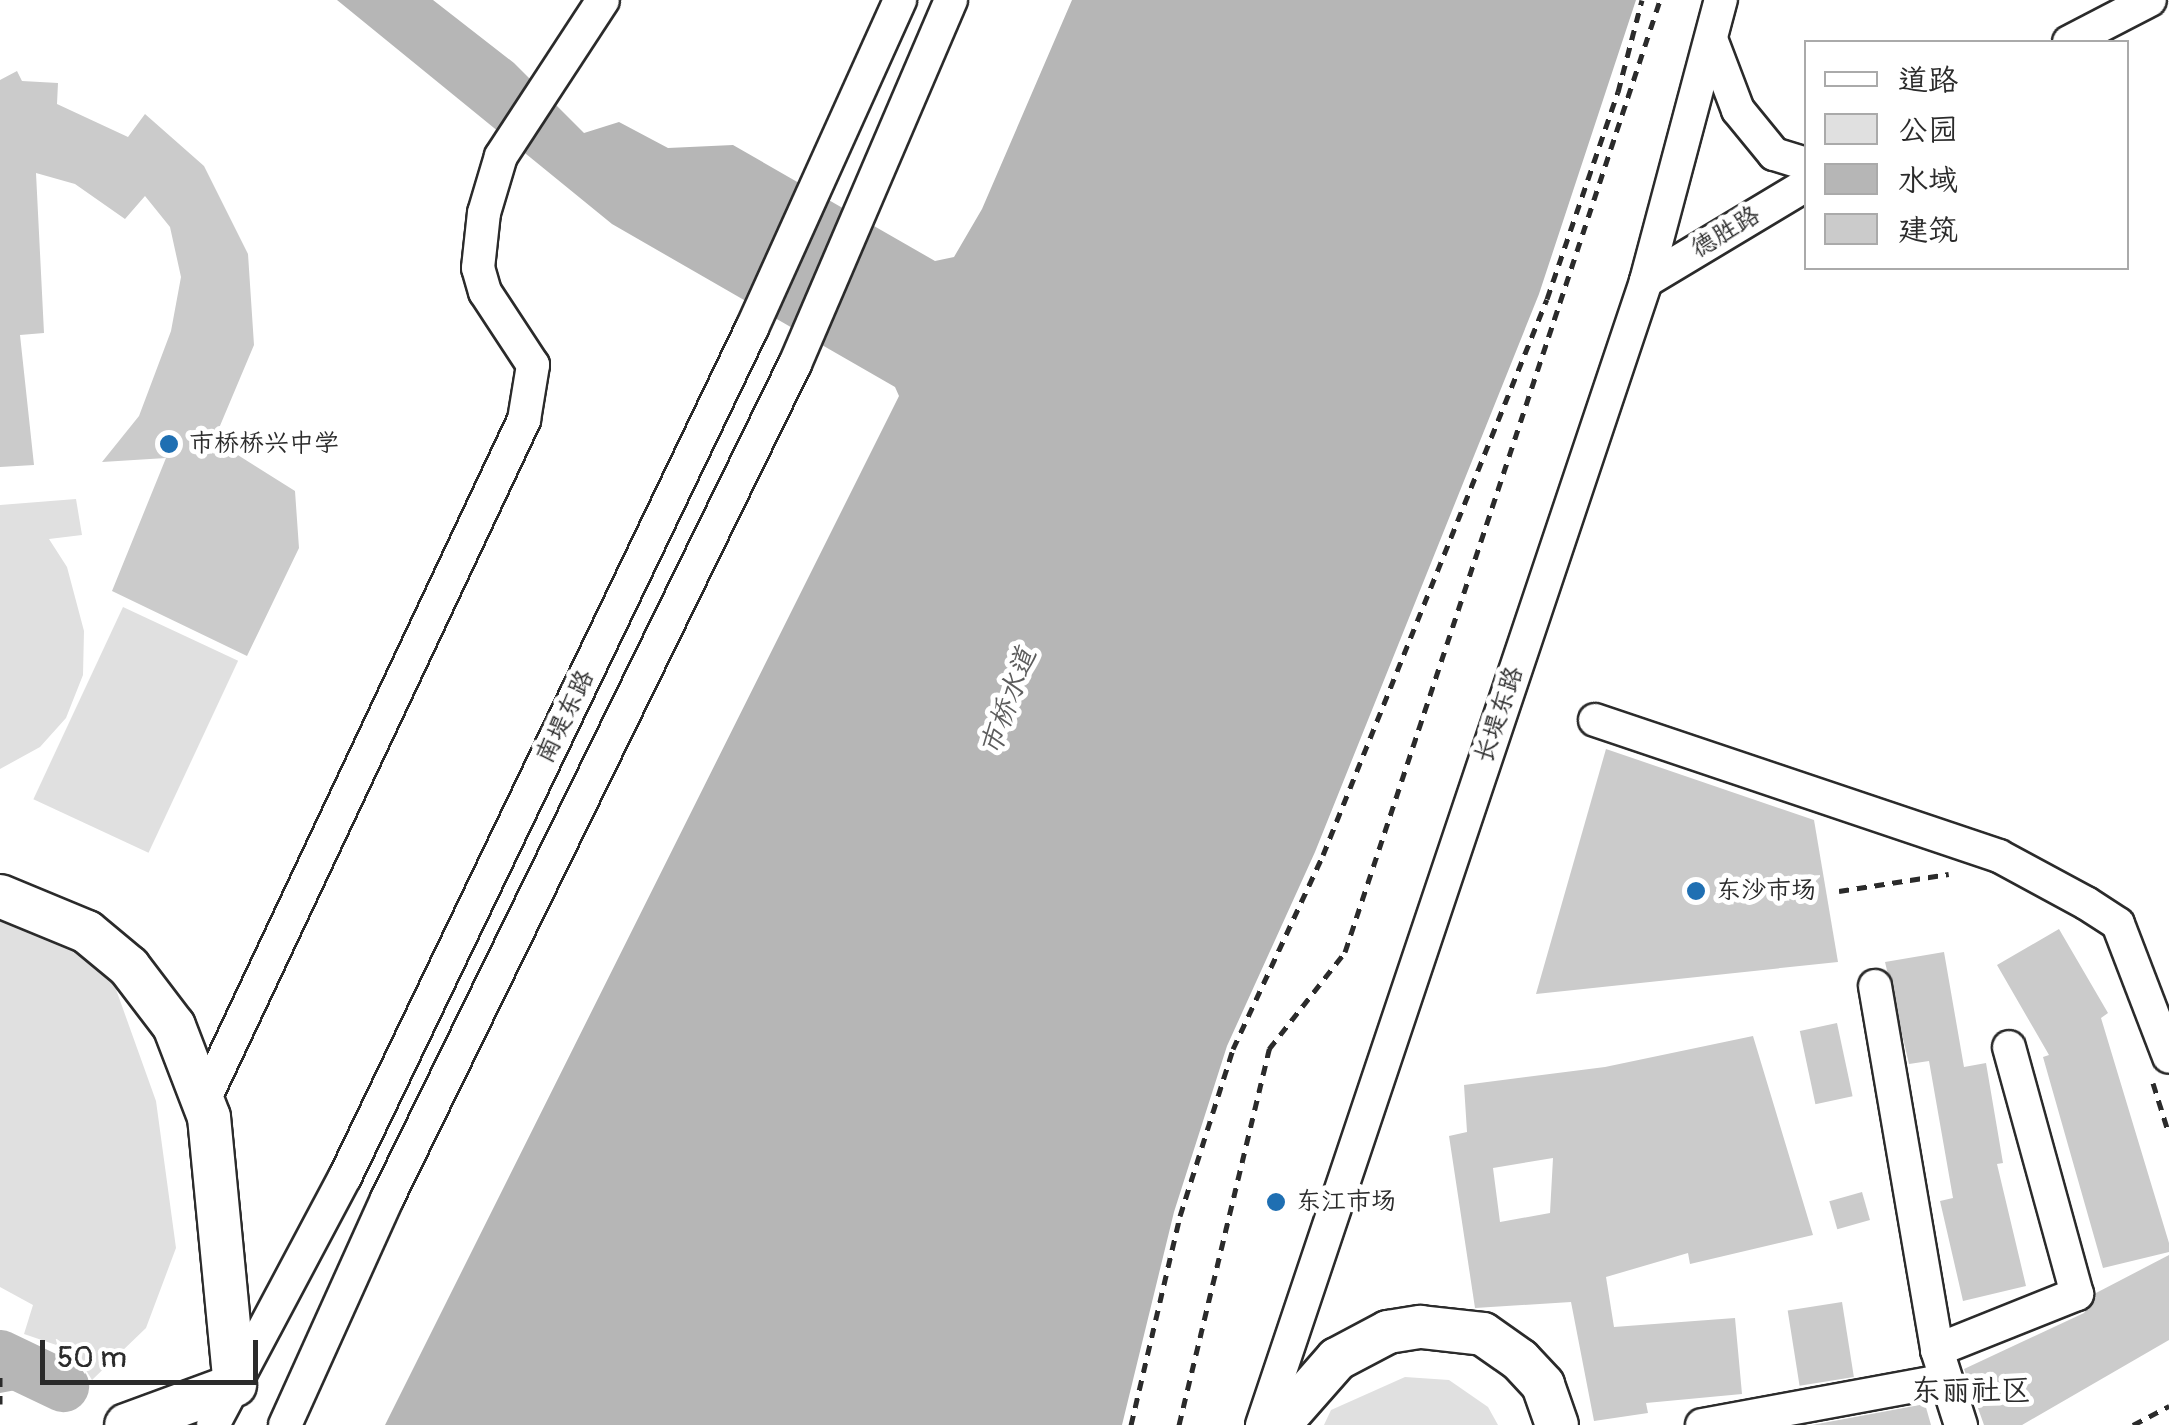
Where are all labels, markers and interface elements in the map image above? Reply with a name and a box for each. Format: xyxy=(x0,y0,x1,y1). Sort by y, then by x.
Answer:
legend xyxy=(1804,40,2129,270)
text: 道路 xyxy=(1898,62,1958,99)
text: 公园 xyxy=(1898,112,1958,149)
text: 水域 xyxy=(1898,162,1958,199)
street label: 德胜路 xyxy=(1686,201,1766,265)
text: 建筑 xyxy=(1898,212,1958,249)
place label: 市桥桥兴中学 xyxy=(189,429,339,459)
marker: 市桥桥兴中学 xyxy=(158,433,180,455)
water label: 市桥水道 xyxy=(974,644,1044,760)
street label: 长堤东路 xyxy=(1470,663,1530,767)
street label: 南堤东路 xyxy=(531,665,601,769)
place label: 东沙市场 xyxy=(1716,876,1816,906)
marker: 东沙市场 xyxy=(1685,880,1707,902)
place label: 东江市场 xyxy=(1296,1187,1396,1217)
marker: 东江市场 xyxy=(1265,1191,1287,1213)
scale bar xyxy=(45,1320,262,1382)
text: 50 m xyxy=(57,1339,127,1376)
district label: 东丽社区 xyxy=(1911,1373,2031,1409)

